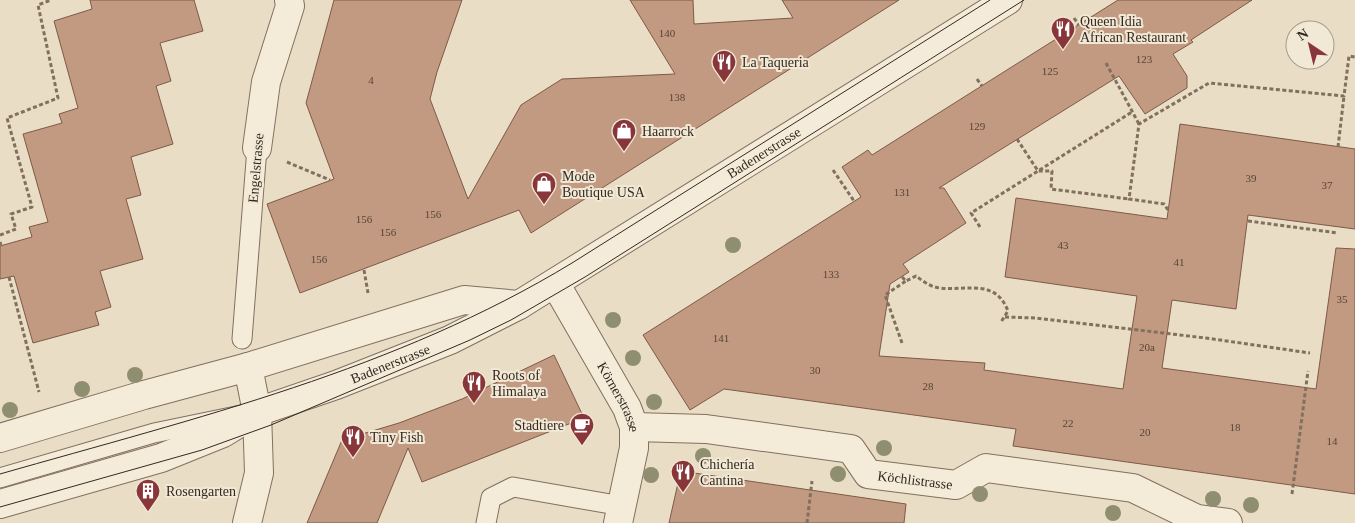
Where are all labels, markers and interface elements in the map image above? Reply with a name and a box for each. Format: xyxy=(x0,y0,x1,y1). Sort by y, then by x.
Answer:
place label: Queen Idia African Restaurant xyxy=(1080,14,1186,45)
restaurant icon: Queen Idia African Restaurant xyxy=(1050,16,1076,50)
north arrow xyxy=(1285,20,1335,70)
text: N xyxy=(1294,26,1311,44)
house number: 140 xyxy=(659,27,676,39)
restaurant icon: La Taqueria xyxy=(711,49,737,83)
house number: 123 xyxy=(1136,53,1153,65)
place label: La Taqueria xyxy=(742,55,810,70)
house number: 125 xyxy=(1042,65,1059,77)
house number: 4 xyxy=(368,74,374,86)
house number: 138 xyxy=(669,91,686,103)
shop icon: Haarrock xyxy=(611,118,637,152)
house number: 129 xyxy=(969,120,986,132)
place label: Haarrock xyxy=(642,124,694,139)
street label: Badenerstrasse xyxy=(724,124,803,181)
street label: Engelstrasse xyxy=(245,132,267,204)
place label: Mode Boutique USA xyxy=(562,169,646,200)
shop icon: Mode Boutique USA xyxy=(531,171,557,205)
house number: 39 xyxy=(1246,172,1257,184)
house number: 37 xyxy=(1322,179,1333,191)
house number: 131 xyxy=(894,186,910,198)
house number: 156 xyxy=(425,208,442,220)
house number: 156 xyxy=(356,213,373,225)
house number: 156 xyxy=(380,226,397,238)
house number: 43 xyxy=(1058,239,1069,251)
house number: 156 xyxy=(311,253,328,265)
house number: 41 xyxy=(1174,256,1185,268)
house number: 133 xyxy=(823,268,840,280)
house number: 35 xyxy=(1337,293,1348,305)
house number: 141 xyxy=(713,332,729,344)
street label: Badenerstrasse xyxy=(348,341,432,386)
house number: 20a xyxy=(1139,341,1155,353)
street label: Körnerstrasse xyxy=(595,359,642,432)
house number: 30 xyxy=(810,364,821,376)
place label: Roots of Himalaya xyxy=(492,368,547,399)
restaurant icon: Roots of Himalaya xyxy=(461,370,487,404)
house number: 28 xyxy=(923,380,934,392)
cafe icon: Stadtiere xyxy=(569,412,595,446)
house number: 22 xyxy=(1063,417,1074,429)
place label: Stadtiere xyxy=(514,418,564,433)
house number: 18 xyxy=(1230,421,1241,433)
restaurant icon: Tiny Fish xyxy=(340,424,366,458)
house number: 20 xyxy=(1140,426,1151,438)
place label: Tiny Fish xyxy=(370,430,424,445)
house number: 14 xyxy=(1327,435,1338,447)
place label: Chichería Cantina xyxy=(700,457,755,488)
restaurant icon: Chichería Cantina xyxy=(670,459,696,493)
street label: Köchlistrasse xyxy=(877,468,953,492)
building icon: Rosengarten xyxy=(135,478,161,512)
place label: Rosengarten xyxy=(166,484,236,499)

